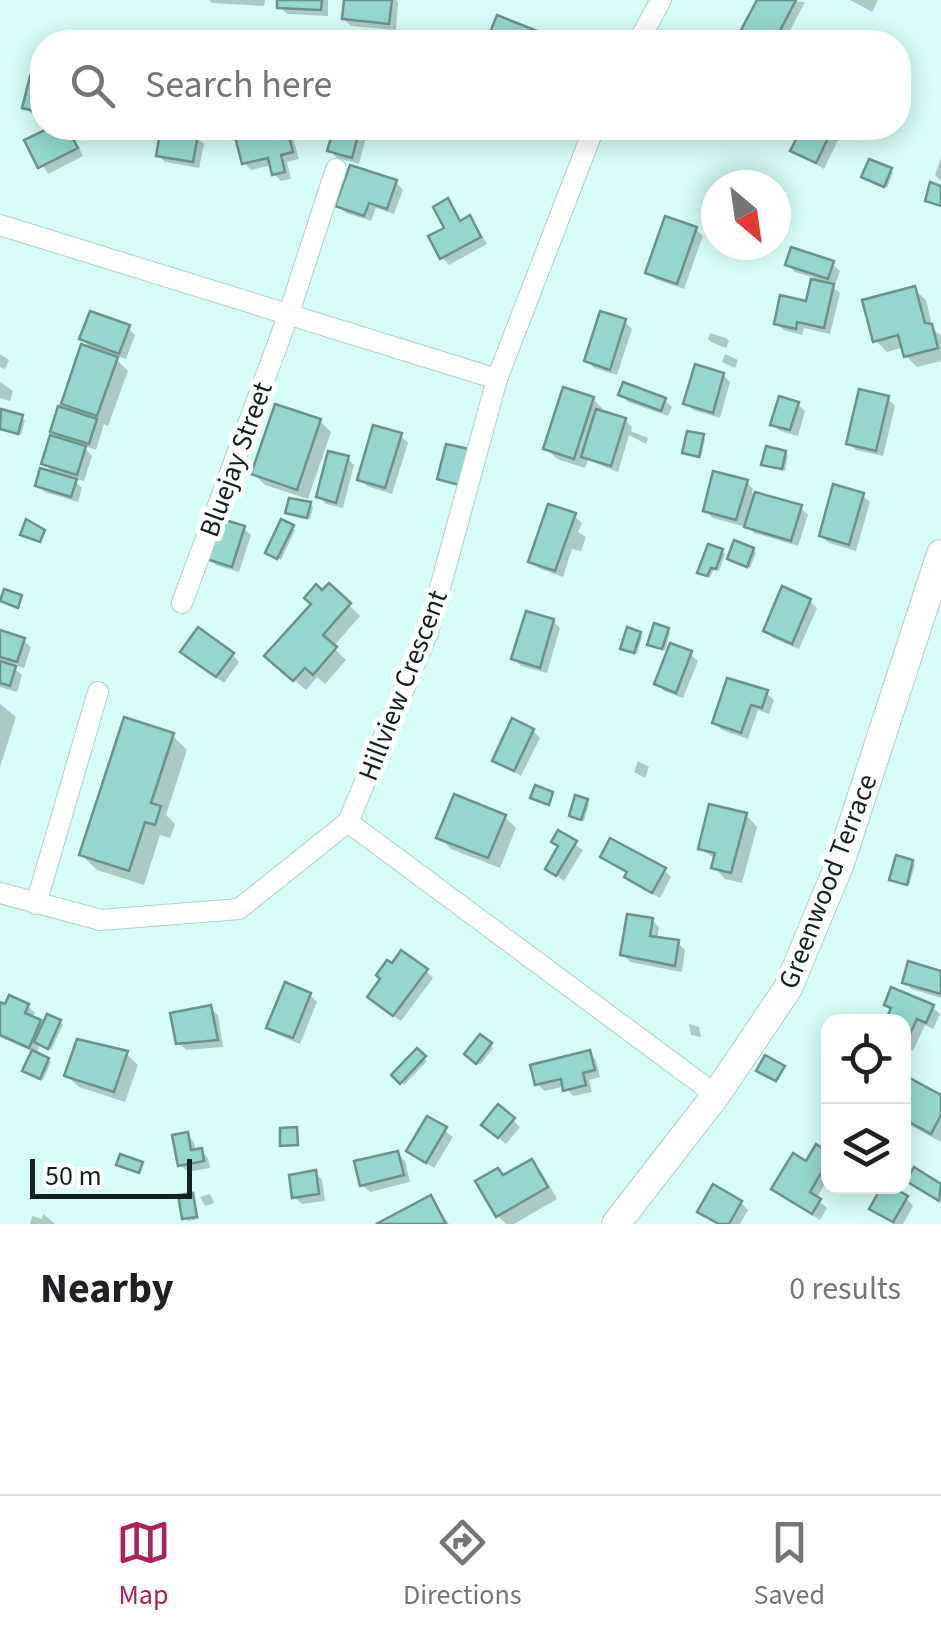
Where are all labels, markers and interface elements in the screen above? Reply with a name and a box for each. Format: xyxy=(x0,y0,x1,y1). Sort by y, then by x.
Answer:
search box xyxy=(30,30,911,140)
icon: search xyxy=(65,58,120,113)
text: Search here xyxy=(145,58,332,112)
north arrow xyxy=(701,170,791,260)
street label: Bluejay Street xyxy=(189,376,283,543)
street label: Hillview Crescent xyxy=(348,584,458,786)
street label: Greenwood Terrace xyxy=(769,768,887,995)
map controls xyxy=(821,1014,911,1194)
button: locate xyxy=(821,1014,911,1104)
button: layers xyxy=(821,1104,911,1194)
scale bar xyxy=(30,1154,192,1198)
text: 50 m xyxy=(45,1156,102,1196)
text: Nearby xyxy=(40,1259,174,1319)
text: 0 results xyxy=(789,1266,901,1312)
tab: Map xyxy=(116,1515,171,1615)
tab: Directions xyxy=(403,1515,522,1615)
tab: Saved xyxy=(754,1515,825,1615)

